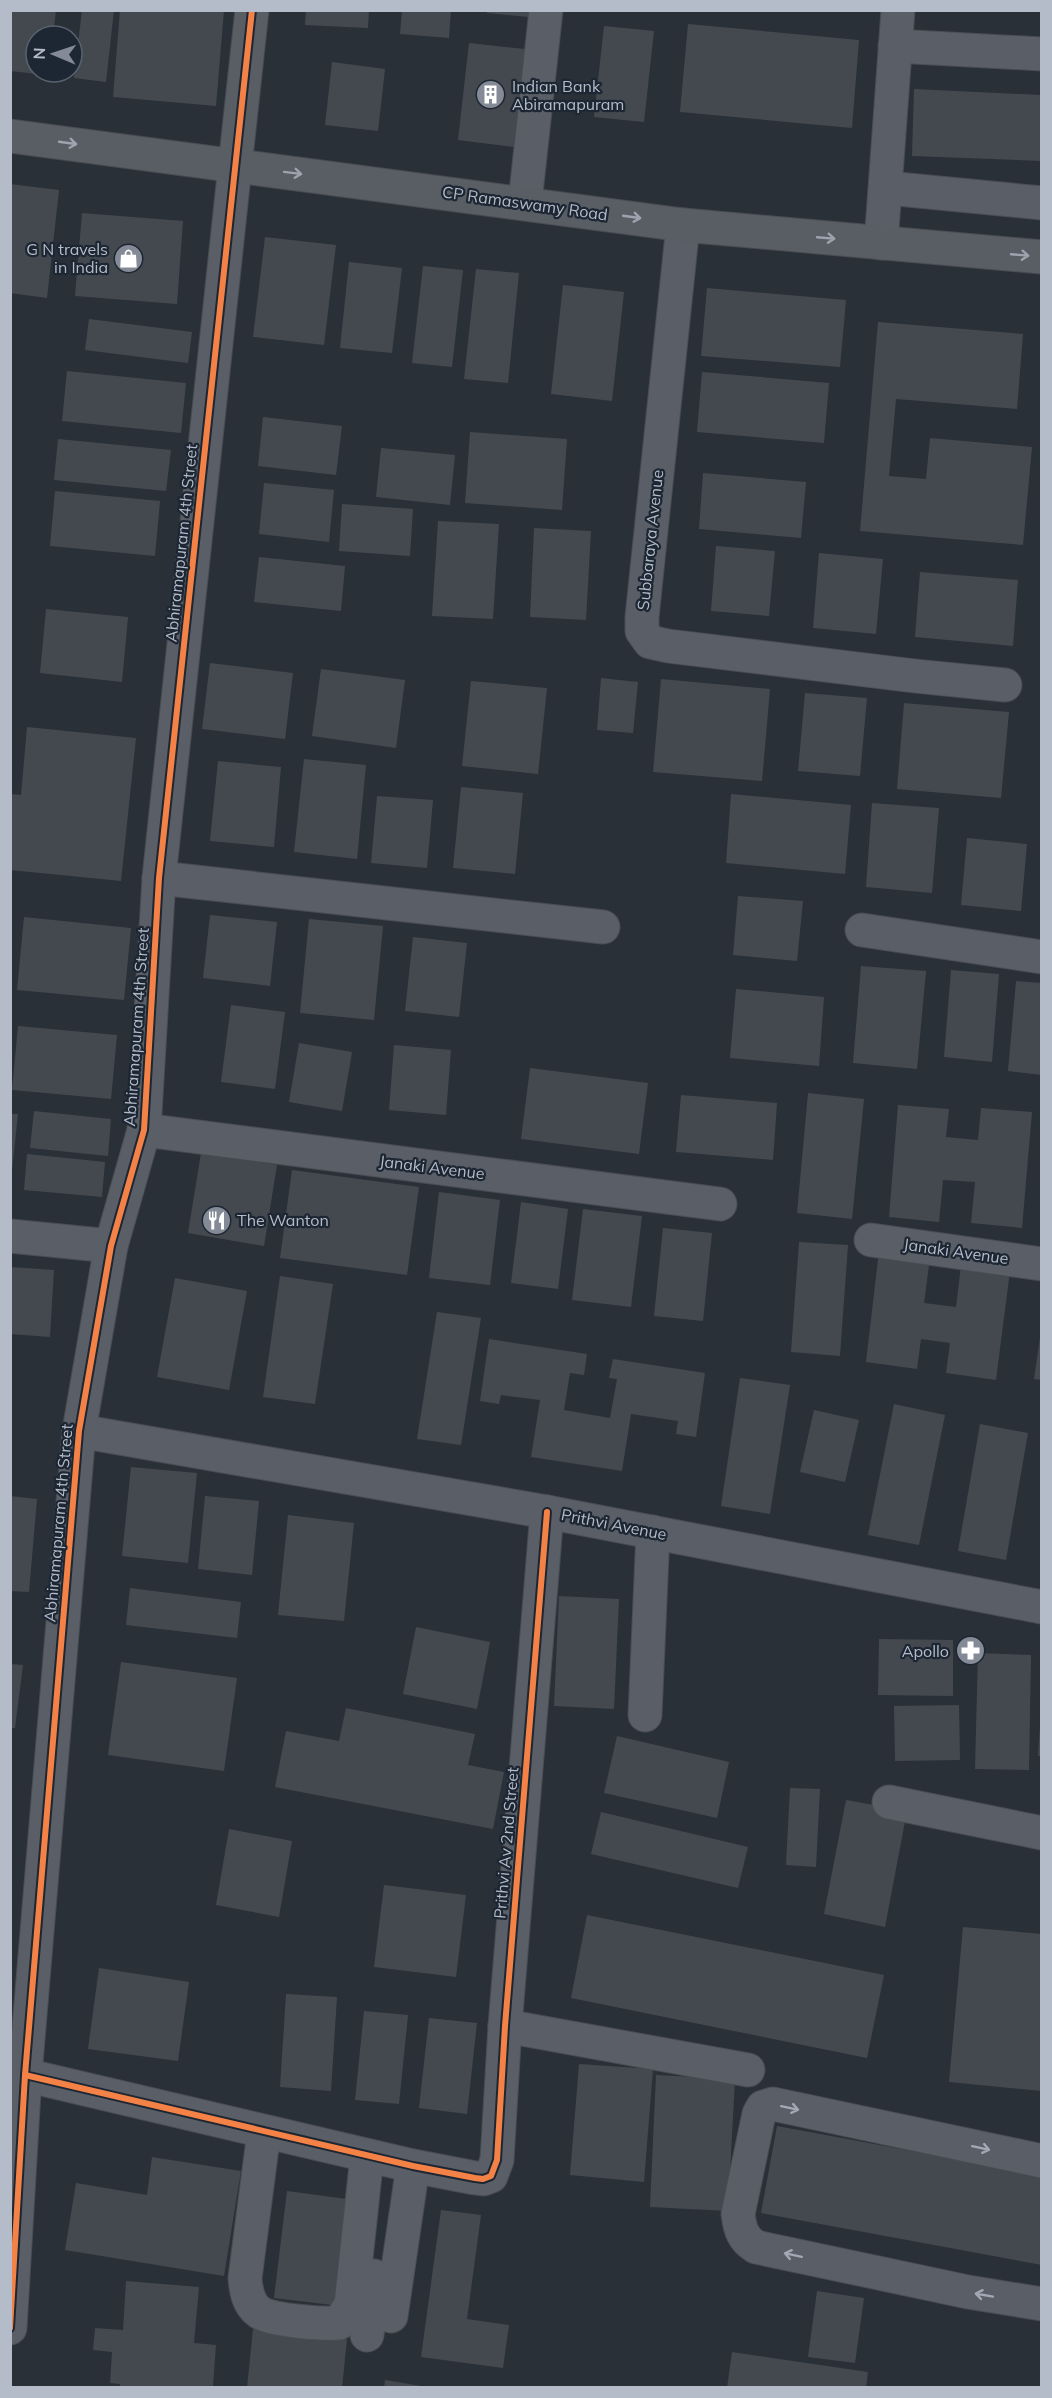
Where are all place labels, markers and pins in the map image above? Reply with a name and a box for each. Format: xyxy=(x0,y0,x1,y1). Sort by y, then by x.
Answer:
place label: Indian Bank Abiramapuram xyxy=(512,76,624,114)
building icon: Indian Bank Abiramapuram xyxy=(475,79,507,111)
place label: G N travels in India xyxy=(26,239,108,277)
shop icon: G N travels in India xyxy=(113,242,145,274)
restaurant icon: The Wanton xyxy=(200,1204,232,1236)
place label: The Wanton xyxy=(237,1210,329,1230)
pharmacy icon: Apollo xyxy=(954,1635,986,1667)
place label: Apollo xyxy=(902,1641,949,1661)

